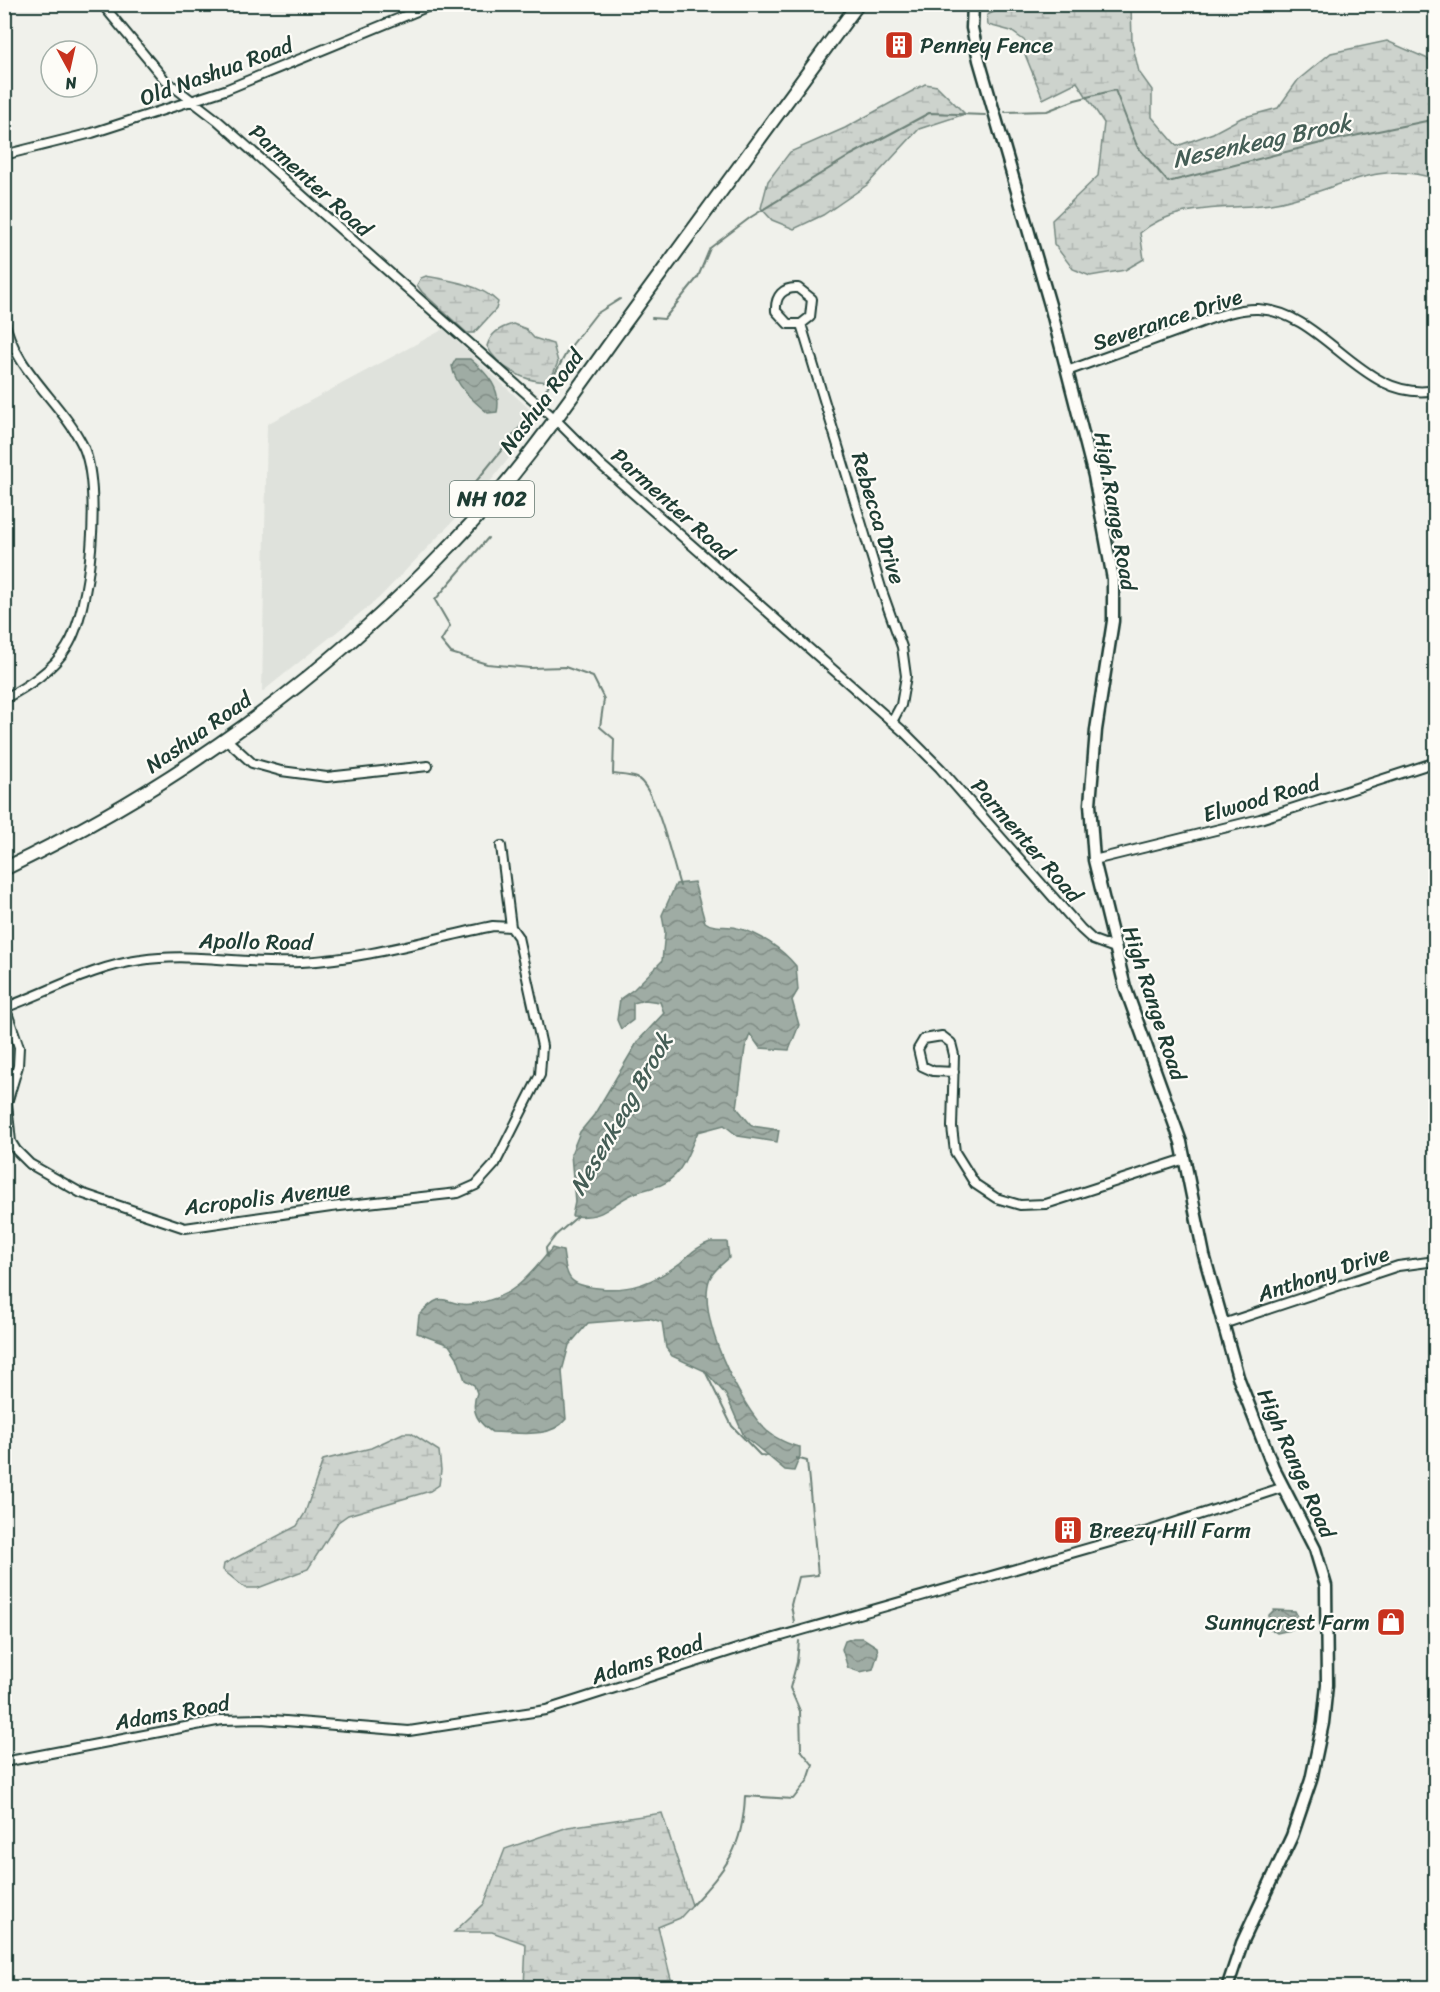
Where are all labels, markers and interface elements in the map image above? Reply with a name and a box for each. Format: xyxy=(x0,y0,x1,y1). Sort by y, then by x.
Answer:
street label: Old Nashua Road xyxy=(134,25,300,117)
place label: Penney Fence xyxy=(920,26,1053,65)
building icon: Penney Fence xyxy=(883,29,915,61)
north arrow xyxy=(39,39,99,99)
text: N xyxy=(63,68,80,99)
water label: Nesenkeag Brook xyxy=(1169,101,1357,180)
street label: Parmenter Road xyxy=(240,114,383,248)
street label: Severance Drive xyxy=(1087,277,1248,362)
street label: Nashua Road xyxy=(489,339,595,462)
street label: High Range Road xyxy=(1082,429,1149,595)
street label: Parmenter Road xyxy=(602,438,745,572)
street label: Rebecca Drive xyxy=(840,447,917,589)
road number: NH 102 xyxy=(450,481,534,517)
street label: Nashua Road xyxy=(136,680,261,784)
street label: Elwood Road xyxy=(1198,763,1326,834)
street label: Parmenter Road xyxy=(961,769,1093,913)
street label: Apollo Road xyxy=(198,921,314,962)
street label: High Range Road xyxy=(1111,921,1198,1087)
water label: Nesenkeag Brook xyxy=(557,1024,685,1203)
street label: Acropolis Avenue xyxy=(181,1168,353,1227)
street label: Anthony Drive xyxy=(1251,1234,1395,1313)
street label: High Range Road xyxy=(1246,1382,1348,1546)
place label: Breezy Hill Farm xyxy=(1089,1511,1251,1550)
building icon: Breezy Hill Farm xyxy=(1052,1514,1084,1546)
place label: Sunnycrest Farm xyxy=(1205,1603,1370,1642)
shop icon: Sunnycrest Farm xyxy=(1375,1606,1407,1638)
street label: Adams Road xyxy=(585,1623,710,1696)
street label: Adams Road xyxy=(111,1683,234,1742)

